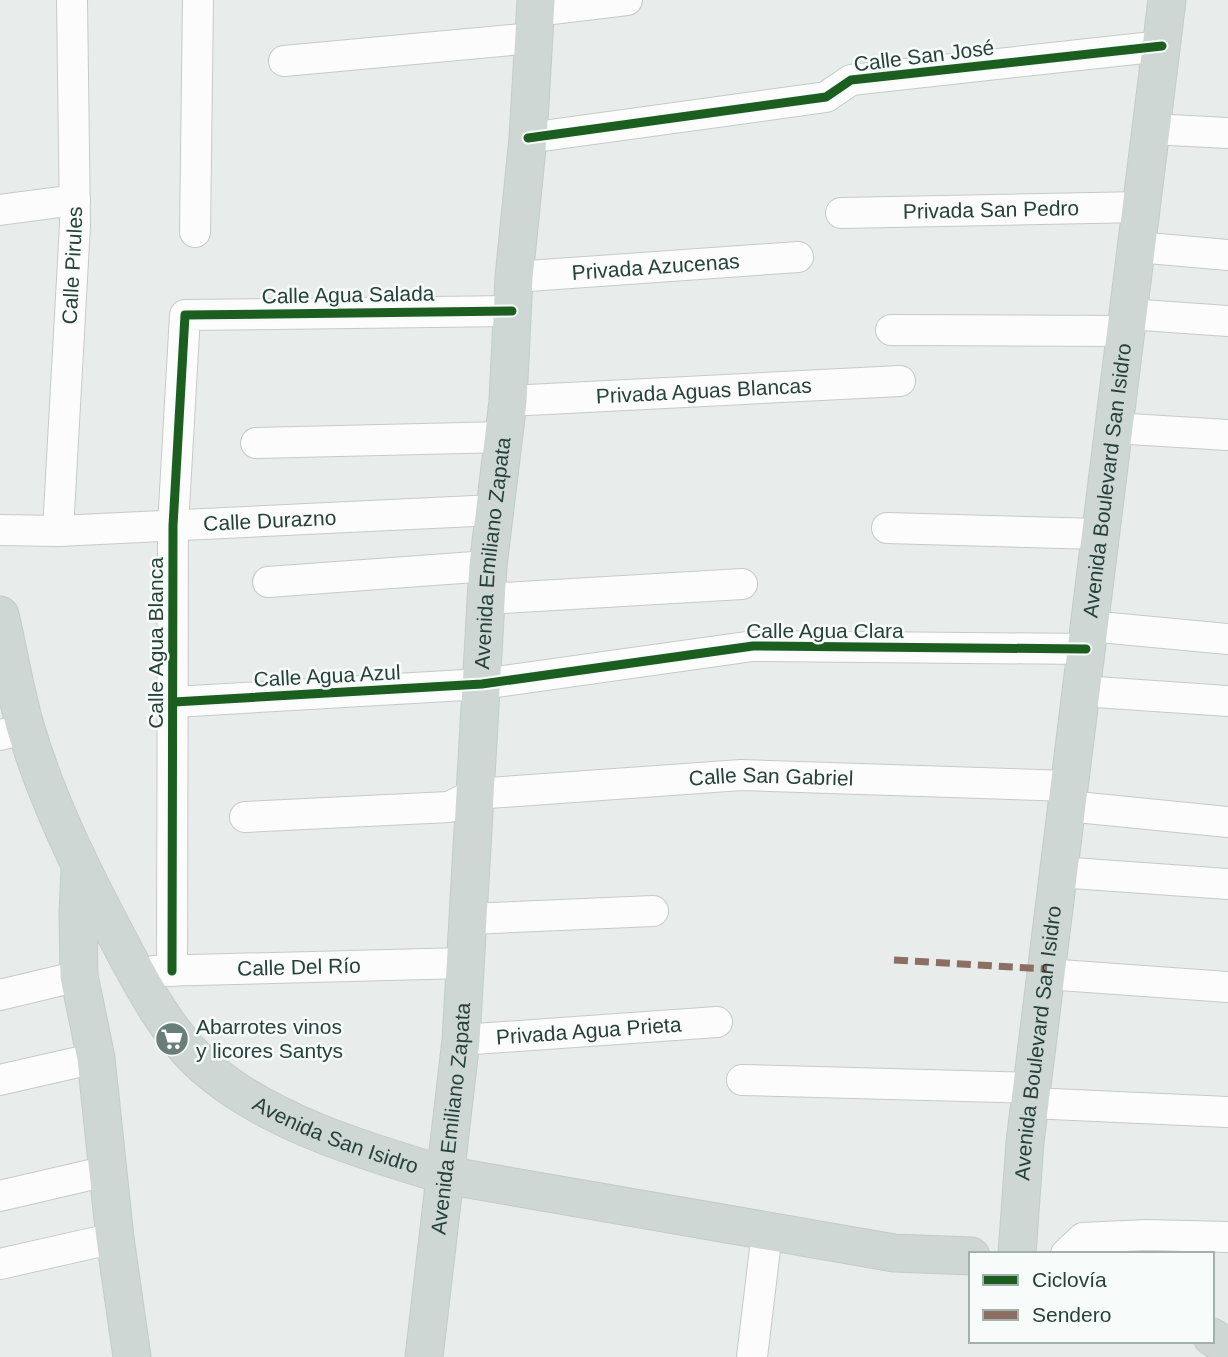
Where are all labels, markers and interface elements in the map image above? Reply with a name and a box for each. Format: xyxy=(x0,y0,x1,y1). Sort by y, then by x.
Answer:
street label: Calle San José xyxy=(852,35,995,76)
street label: Privada San Pedro xyxy=(903,196,1079,223)
street label: Calle Pirules xyxy=(58,206,86,325)
street label: Privada Azucenas xyxy=(571,249,740,284)
street label: Calle Agua Salada xyxy=(261,281,435,308)
street label: Avenida Boulevard San Isidro xyxy=(1078,342,1135,619)
street label: Privada Aguas Blancas xyxy=(595,374,812,408)
street label: Avenida Emiliano Zapata xyxy=(470,435,515,670)
street label: Calle Durazno xyxy=(203,506,337,535)
street label: Calle Agua Blanca xyxy=(144,557,167,729)
street label: Calle Agua Clara xyxy=(746,619,904,642)
street label: Calle Agua Azul xyxy=(253,660,401,691)
street label: Calle San Gabriel xyxy=(688,763,854,790)
street label: Avenida Boulevard San Isidro xyxy=(1010,904,1065,1181)
street label: Calle Del Río xyxy=(237,954,361,980)
street label: Avenida Emiliano Zapata xyxy=(426,1002,474,1236)
street label: Privada Agua Prieta xyxy=(495,1013,682,1049)
place label: Abarrotes vinos y licores Santys xyxy=(196,1015,343,1062)
supermarket icon: Abarrotes vinos y licores Santys xyxy=(153,1020,191,1058)
street label: Avenida San Isidro xyxy=(249,1092,421,1177)
legend xyxy=(969,1252,1214,1343)
text: Ciclovía xyxy=(1032,1268,1107,1291)
text: Sendero xyxy=(1032,1303,1111,1326)

